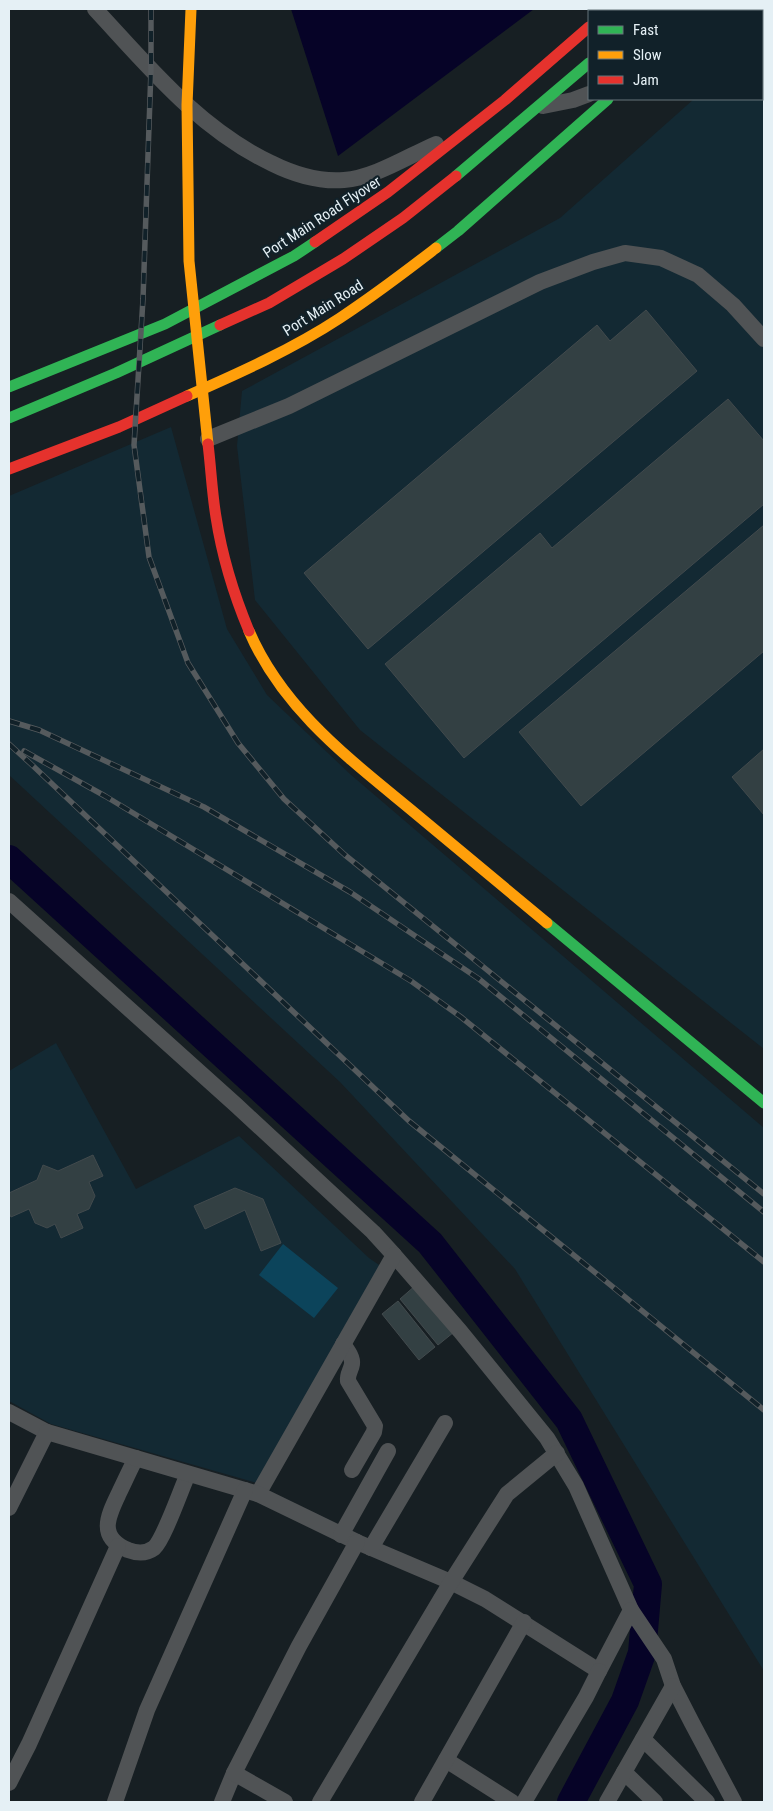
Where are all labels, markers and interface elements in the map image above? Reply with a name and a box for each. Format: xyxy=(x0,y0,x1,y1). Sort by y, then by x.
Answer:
legend xyxy=(588,10,763,100)
text: Fast xyxy=(633,21,658,39)
text: Slow xyxy=(633,46,662,64)
text: Jam xyxy=(633,71,659,89)
street label: Port Main Road Flyover xyxy=(260,172,385,262)
street label: Port Main Road xyxy=(279,276,367,340)

